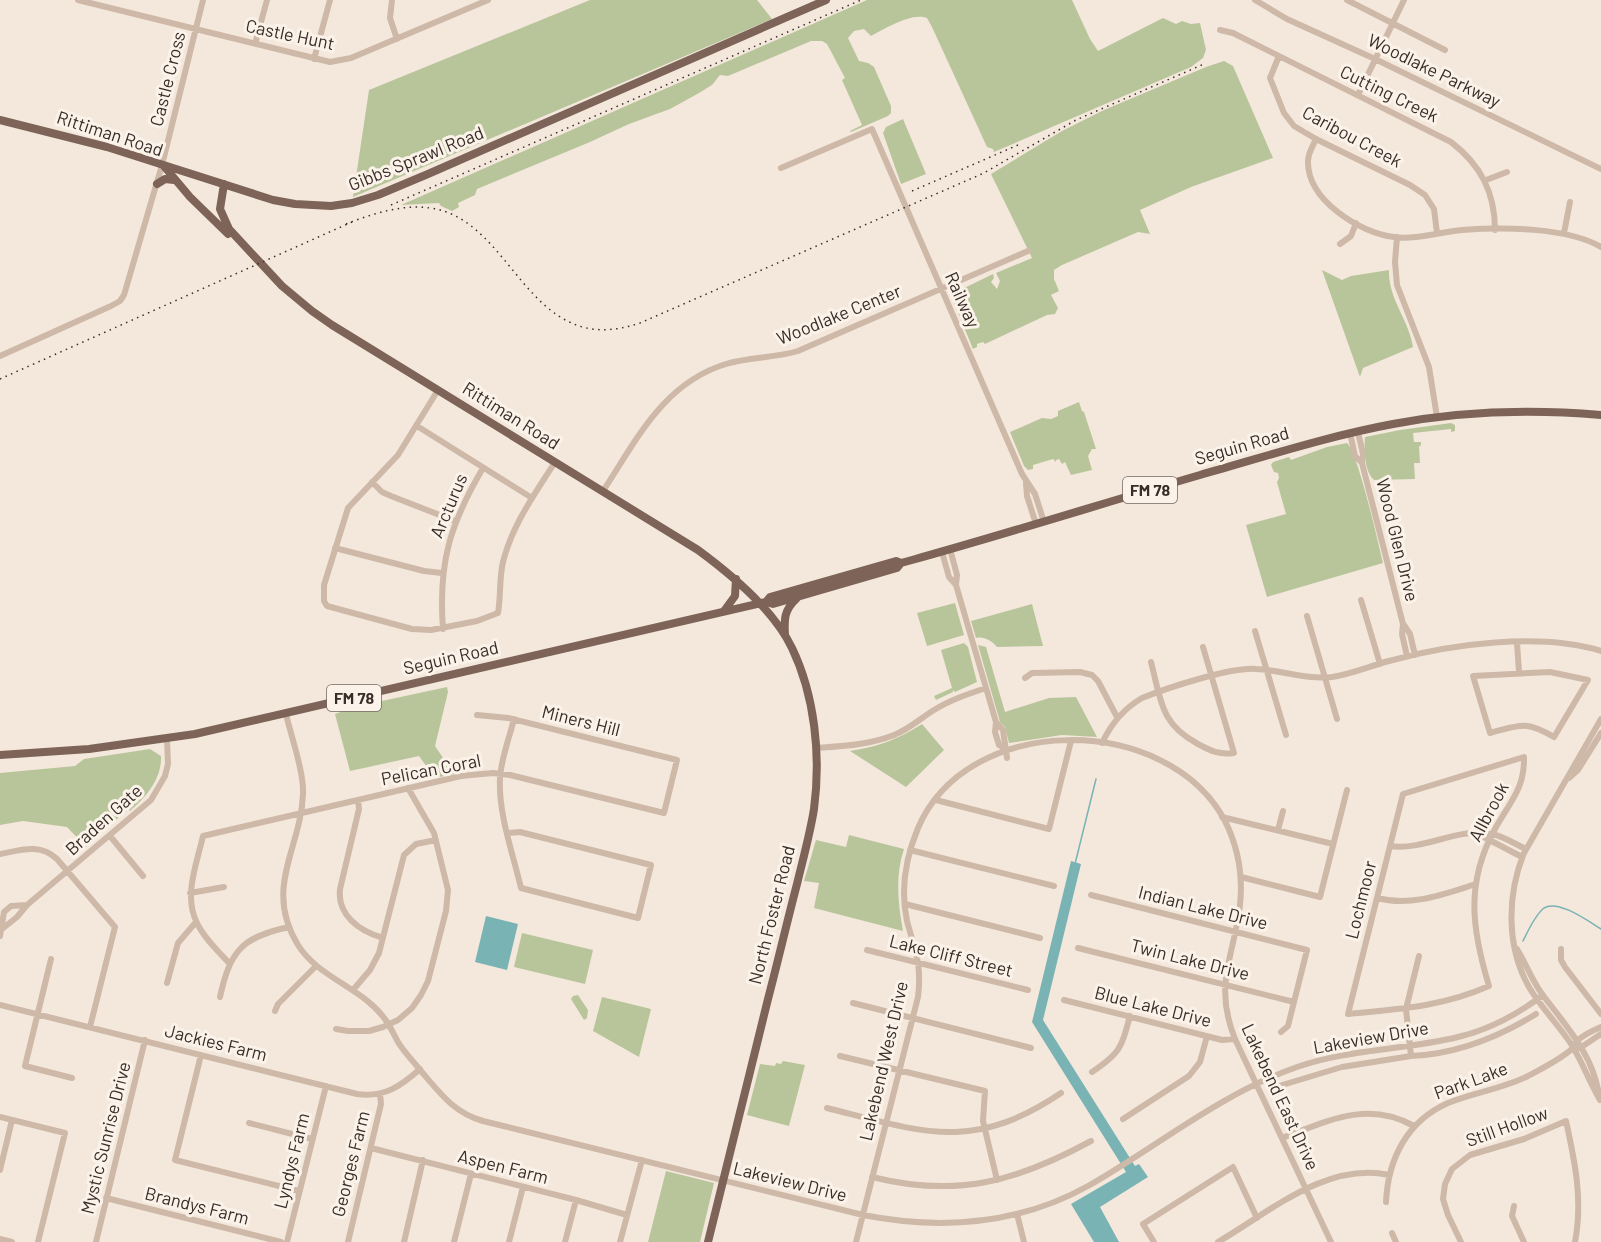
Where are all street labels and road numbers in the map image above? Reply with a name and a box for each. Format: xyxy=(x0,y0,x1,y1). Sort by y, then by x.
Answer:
street label: Castle Hunt xyxy=(244,14,337,54)
street label: Woodlake Parkway xyxy=(1364,28,1504,112)
street label: Castle Cross xyxy=(145,29,189,128)
street label: Cutting Creek xyxy=(1337,60,1442,126)
street label: Caribou Creek xyxy=(1299,101,1406,172)
street label: Rittiman Road xyxy=(54,106,166,161)
street label: Gibbs Sprawl Road xyxy=(345,121,487,195)
street label: Railway xyxy=(941,268,985,331)
street label: Woodlake Center xyxy=(773,279,904,349)
street label: Rittiman Road xyxy=(459,377,564,454)
street label: Seguin Road xyxy=(1192,421,1291,469)
street label: Arcturus xyxy=(425,470,471,541)
street label: Wood Glen Drive xyxy=(1372,476,1424,604)
road number: FM 78 xyxy=(1123,477,1177,503)
street label: Seguin Road xyxy=(401,635,501,679)
road number: FM 78 xyxy=(327,685,381,711)
street label: Miners Hill xyxy=(540,700,623,740)
street label: Pelican Coral xyxy=(379,749,483,789)
street label: Allbrook xyxy=(1463,778,1513,845)
street label: Braden Gate xyxy=(60,779,146,859)
street label: North Foster Road xyxy=(743,843,799,987)
street label: Lochmoor xyxy=(1340,858,1380,941)
street label: Indian Lake Drive xyxy=(1136,880,1270,934)
street label: Lake Cliff Street xyxy=(887,929,1015,981)
street label: Twin Lake Drive xyxy=(1128,934,1252,984)
street label: Lakebend West Drive xyxy=(854,979,912,1143)
street label: Blue Lake Drive xyxy=(1093,981,1214,1031)
street label: Lakeview Drive xyxy=(1311,1016,1430,1058)
street label: Jackies Farm xyxy=(163,1019,270,1065)
street label: Lakebend East Drive xyxy=(1237,1020,1324,1173)
street label: Park Lake xyxy=(1431,1057,1510,1104)
street label: Mystic Sunrise Drive xyxy=(75,1059,135,1216)
street label: Still Hollow xyxy=(1463,1101,1551,1151)
street label: Georges Farm xyxy=(326,1109,374,1219)
street label: Lyndys Farm xyxy=(269,1111,314,1211)
street label: Aspen Farm xyxy=(456,1144,551,1188)
street label: Lakeview Drive xyxy=(731,1156,849,1206)
street label: Brandys Farm xyxy=(143,1181,252,1229)

